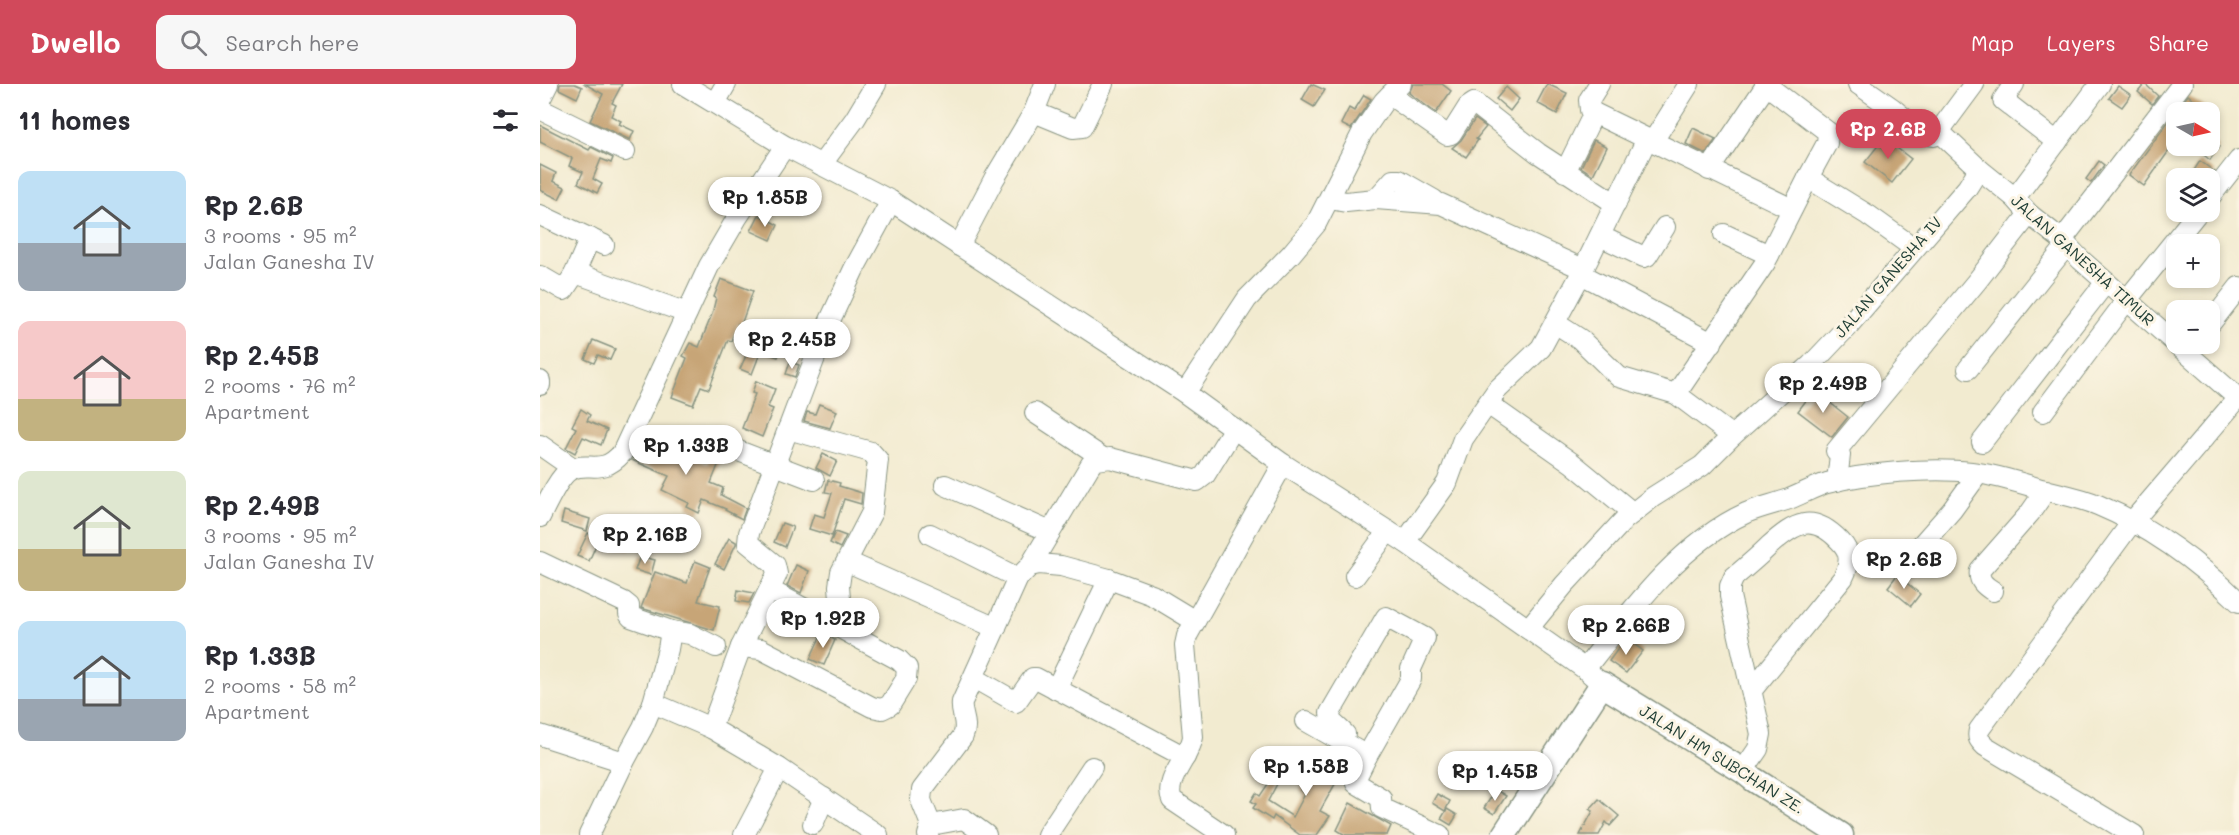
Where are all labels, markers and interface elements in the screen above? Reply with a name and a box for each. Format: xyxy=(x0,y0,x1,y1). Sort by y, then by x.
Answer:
search box xyxy=(156,15,576,69)
text: Dwello xyxy=(30,24,120,60)
icon: search xyxy=(177,26,210,59)
text: Search here xyxy=(225,28,359,57)
text: Map xyxy=(1971,29,2014,56)
text: Layers xyxy=(2047,29,2116,56)
text: Share xyxy=(2149,29,2209,56)
north arrow xyxy=(2166,102,2220,156)
map controls xyxy=(2166,102,2220,354)
text: 11 homes xyxy=(18,103,131,137)
icon: filters xyxy=(489,104,522,137)
pin: Rp 2.6B xyxy=(1833,109,1943,160)
text: Rp 2.6B xyxy=(1850,115,1926,141)
button: layers xyxy=(2166,168,2220,222)
pin: Rp 1.85B xyxy=(703,177,827,228)
text: Rp 1.85B xyxy=(722,183,808,209)
text: Rp 2.6B xyxy=(204,188,304,222)
street label: JALAN GANESHA TIMUR xyxy=(2007,189,2160,330)
icon: home xyxy=(66,195,138,267)
street label: JALAN GANESHA IV xyxy=(1829,212,1946,342)
text: 3 rooms · 95 m² xyxy=(204,222,356,248)
button: + xyxy=(2166,234,2220,288)
text: Jalan Ganesha IV xyxy=(204,248,375,274)
button: − xyxy=(2166,300,2220,354)
pin: Rp 2.45B xyxy=(730,319,854,370)
text: Rp 2.45B xyxy=(748,325,836,351)
text: Rp 2.45B xyxy=(204,338,319,372)
icon: home xyxy=(66,345,138,417)
pin: Rp 2.49B xyxy=(1761,363,1885,414)
text: Rp 2.49B xyxy=(1778,369,1868,395)
text: 2 rooms · 76 m² xyxy=(204,372,356,398)
text: Apartment xyxy=(204,398,310,424)
pin: Rp 1.33B xyxy=(624,425,748,476)
text: Rp 1.33B xyxy=(643,431,729,457)
text: Rp 2.49B xyxy=(204,488,320,522)
icon: home xyxy=(66,495,138,567)
pin: Rp 2.16B xyxy=(583,514,707,565)
text: Rp 2.16B xyxy=(602,520,688,546)
text: 3 rooms · 95 m² xyxy=(204,522,356,548)
pin: Rp 2.6B xyxy=(1849,539,1959,590)
text: Rp 2.6B xyxy=(1866,545,1942,571)
text: Jalan Ganesha IV xyxy=(204,548,375,574)
pin: Rp 1.92B xyxy=(761,598,885,649)
text: Rp 1.92B xyxy=(780,604,866,630)
pin: Rp 2.66B xyxy=(1564,605,1688,656)
text: Rp 2.66B xyxy=(1582,611,1670,637)
text: Rp 1.33B xyxy=(204,638,316,672)
icon: home xyxy=(66,645,138,717)
text: 2 rooms · 58 m² xyxy=(204,672,356,698)
text: Apartment xyxy=(204,698,310,724)
street label: JALAN HM SUBCHAN ZE. xyxy=(1636,699,1809,818)
pin: Rp 1.58B xyxy=(1244,746,1368,797)
pin: Rp 1.45B xyxy=(1433,751,1557,802)
text: Rp 1.58B xyxy=(1263,752,1349,778)
text: Rp 1.45B xyxy=(1452,757,1538,783)

